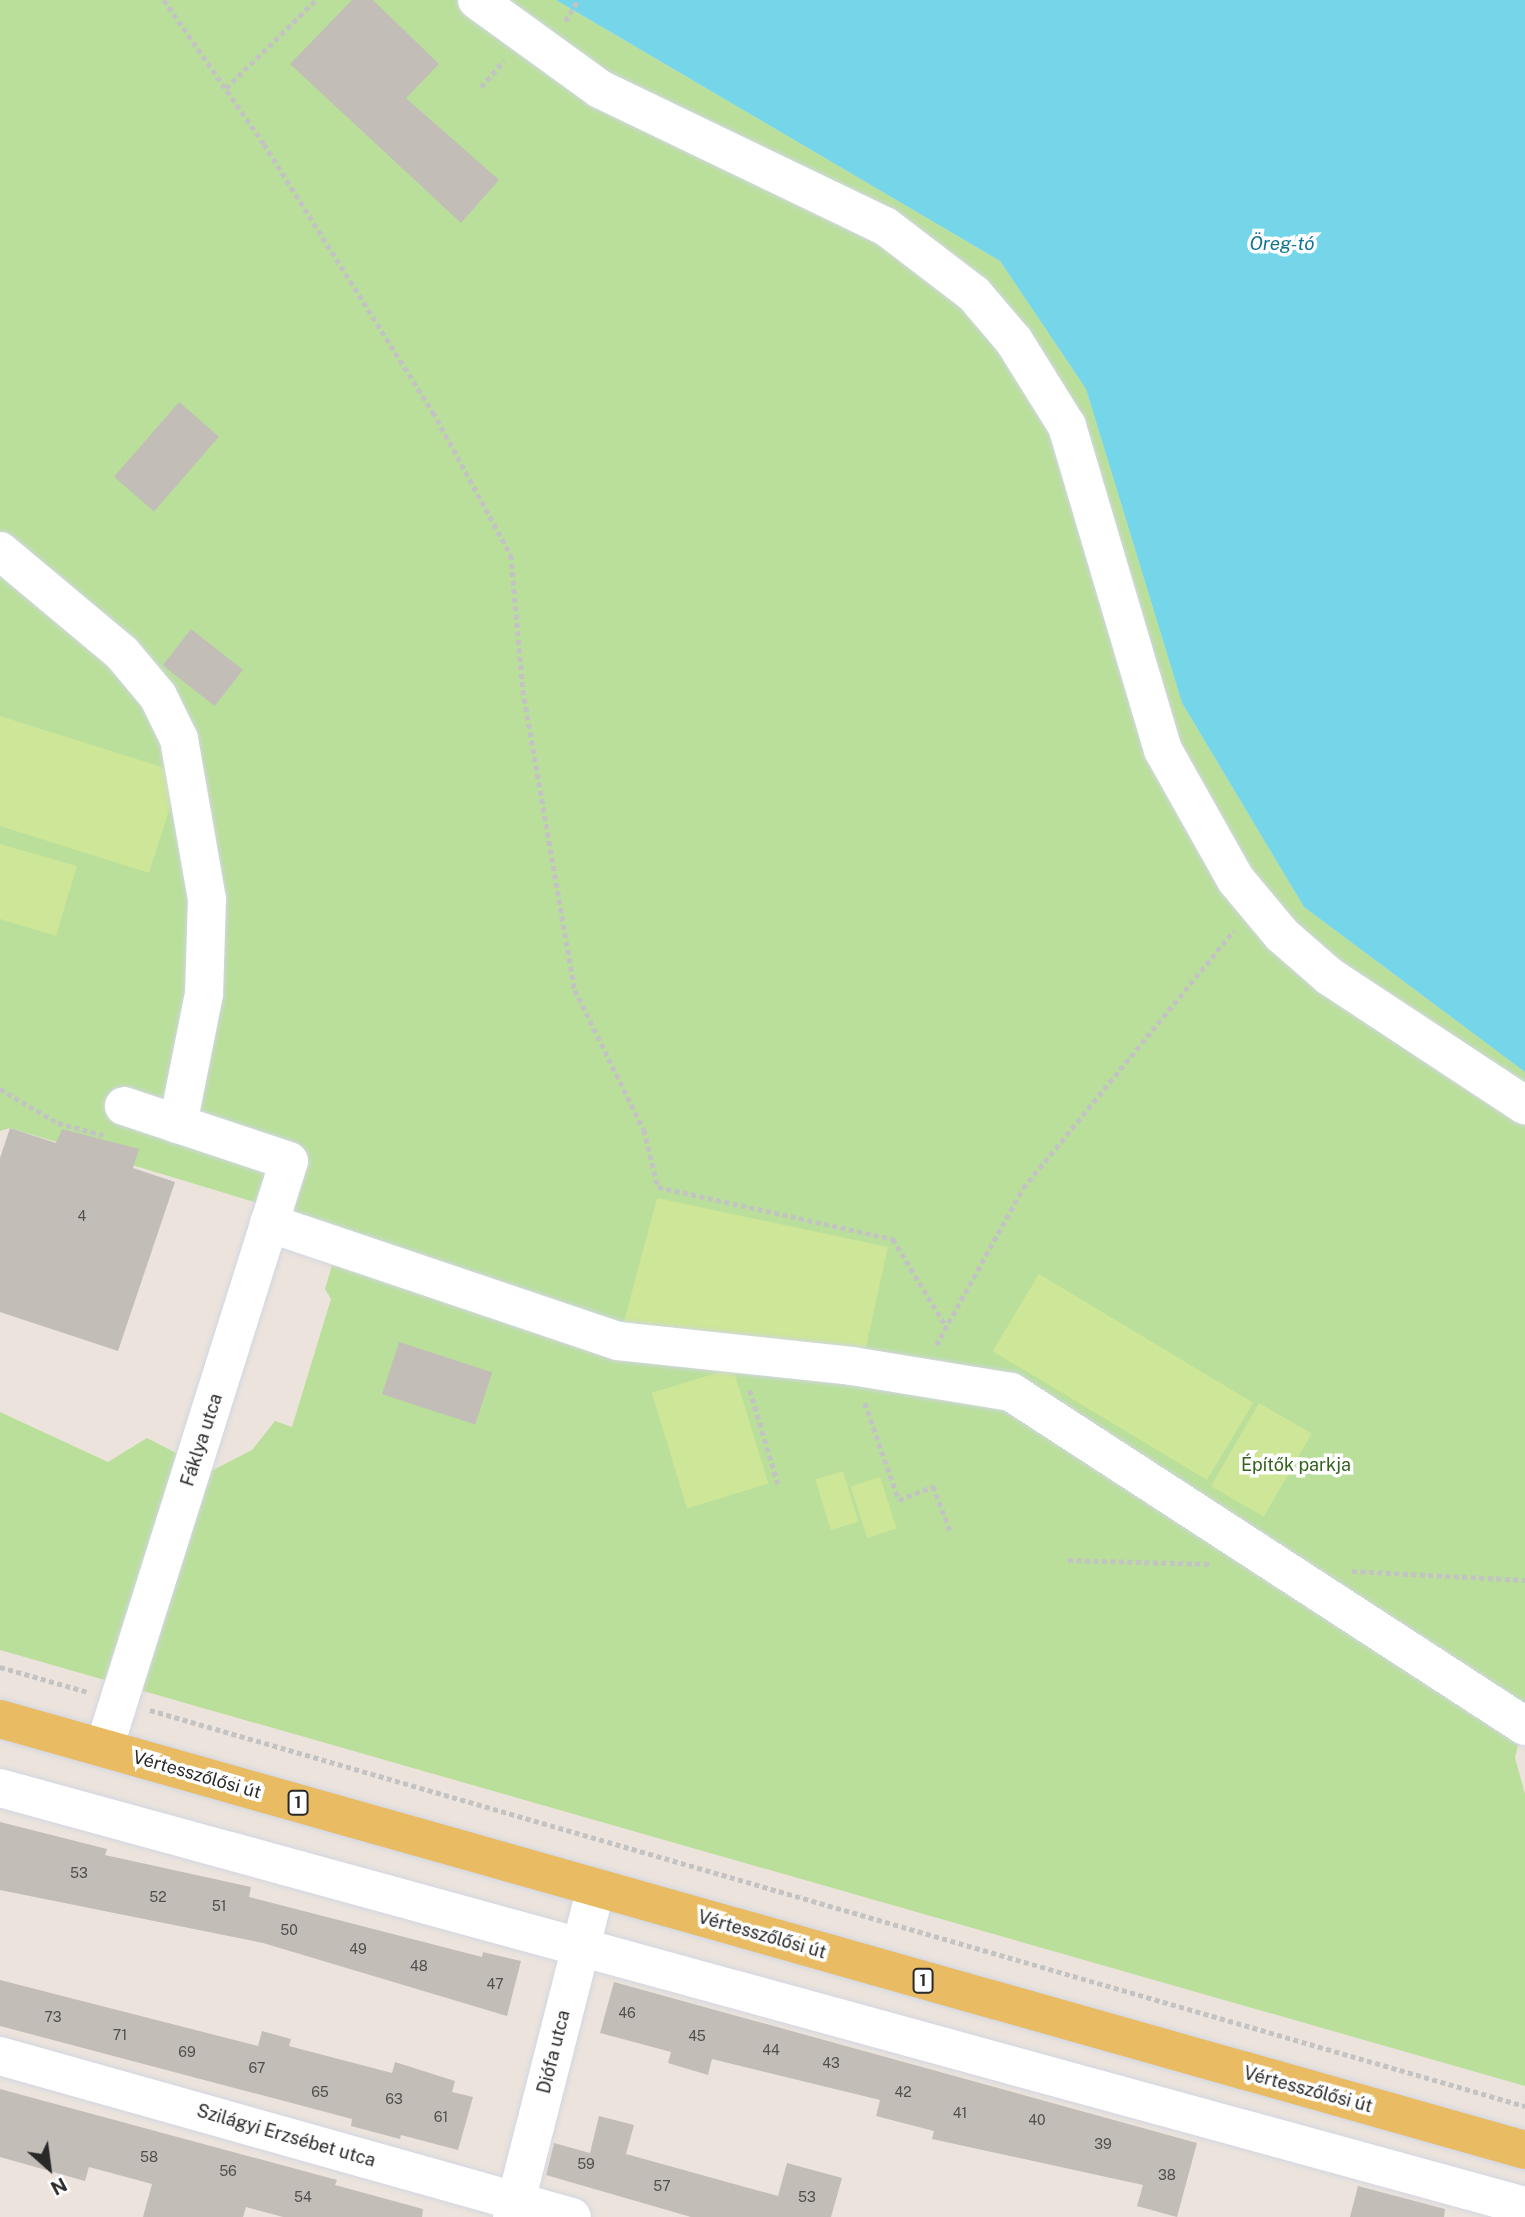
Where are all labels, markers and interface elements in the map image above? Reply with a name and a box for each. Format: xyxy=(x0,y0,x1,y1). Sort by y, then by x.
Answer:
water label: Öreg-tó xyxy=(1250,233,1314,255)
house number: 4 xyxy=(78,1208,86,1224)
street label: Fáklya utca xyxy=(177,1391,227,1489)
park label: Építők parkja xyxy=(1241,1454,1351,1476)
street label: Vértesszőlősi út xyxy=(130,1746,264,1804)
road number: 1 xyxy=(288,1790,308,1815)
house number: 53 xyxy=(70,1865,88,1881)
house number: 52 xyxy=(149,1889,167,1905)
house number: 51 xyxy=(212,1898,226,1914)
street label: Vértesszőlősi út xyxy=(695,1906,829,1964)
house number: 50 xyxy=(280,1922,298,1938)
house number: 49 xyxy=(349,1941,367,1957)
house number: 48 xyxy=(410,1958,428,1974)
road number: 1 xyxy=(912,1968,934,1994)
house number: 47 xyxy=(486,1976,504,1992)
house number: 46 xyxy=(618,2005,636,2021)
street label: Diófa utca xyxy=(533,2008,575,2096)
house number: 73 xyxy=(45,2009,61,2025)
house number: 71 xyxy=(113,2027,127,2043)
house number: 45 xyxy=(688,2028,706,2044)
house number: 44 xyxy=(762,2042,780,2058)
house number: 69 xyxy=(178,2044,196,2060)
house number: 43 xyxy=(822,2055,840,2071)
house number: 67 xyxy=(249,2060,265,2076)
street label: Vértesszőlősi út xyxy=(1241,2062,1375,2118)
house number: 65 xyxy=(311,2084,329,2100)
house number: 42 xyxy=(894,2084,912,2100)
house number: 63 xyxy=(385,2091,403,2107)
street label: Szilágyi Erzsébet utca xyxy=(194,2100,378,2172)
house number: 41 xyxy=(953,2105,967,2121)
house number: 61 xyxy=(434,2109,448,2125)
house number: 40 xyxy=(1028,2112,1046,2128)
north arrow xyxy=(14,2133,84,2203)
house number: 39 xyxy=(1094,2136,1112,2152)
house number: 58 xyxy=(140,2149,158,2165)
house number: 59 xyxy=(577,2156,595,2172)
house number: 56 xyxy=(219,2163,237,2179)
house number: 38 xyxy=(1158,2167,1176,2183)
text: N xyxy=(47,2173,71,2200)
house number: 57 xyxy=(653,2178,671,2194)
house number: 54 xyxy=(294,2189,312,2205)
house number: 53 xyxy=(798,2189,816,2205)

